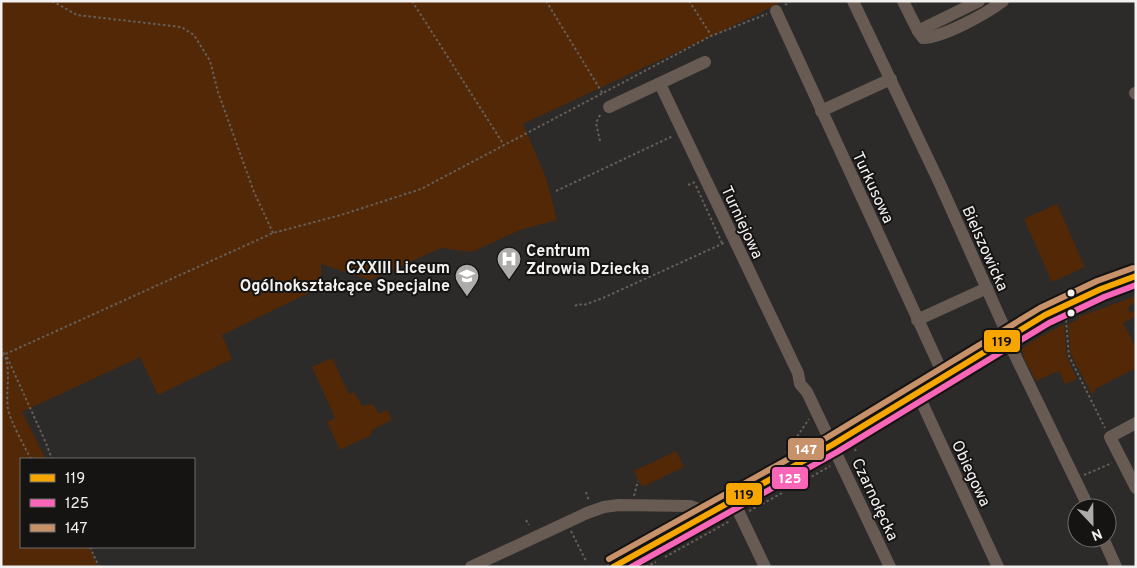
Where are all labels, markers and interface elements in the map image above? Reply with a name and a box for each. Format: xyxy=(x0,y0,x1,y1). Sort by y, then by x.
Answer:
street label: Turkusowa xyxy=(847,149,898,227)
street label: Turniejowa xyxy=(716,183,767,262)
street label: Bielszowicka xyxy=(956,203,1012,295)
place label: Centrum Zdrowia Dziecka xyxy=(526,242,650,280)
hospital icon: Centrum Zdrowia Dziecka xyxy=(496,246,522,280)
place label: CXXIII Liceum Ogólnokształcące Specjalne xyxy=(240,259,450,297)
school or university icon: CXXIII Liceum Ogólnokształcące Specjalne xyxy=(454,263,480,297)
unlabelled marker xyxy=(1066,288,1076,298)
unlabelled marker xyxy=(1066,308,1076,318)
line badge: 119 xyxy=(983,329,1021,353)
text: 119 xyxy=(992,334,1012,351)
line badge: 147 xyxy=(787,437,825,461)
street label: Obiegowa xyxy=(946,437,994,510)
text: 147 xyxy=(795,442,817,459)
street label: Czarnołęcka xyxy=(846,455,902,544)
legend xyxy=(20,458,195,548)
line badge: 125 xyxy=(771,466,809,490)
text: 119 xyxy=(65,470,85,489)
text: 125 xyxy=(779,471,801,488)
line badge: 119 xyxy=(725,482,763,506)
text: 119 xyxy=(734,487,754,504)
text: 125 xyxy=(65,495,89,514)
north arrow xyxy=(1067,498,1117,548)
text: 147 xyxy=(65,520,87,539)
text: N xyxy=(1088,524,1104,543)

